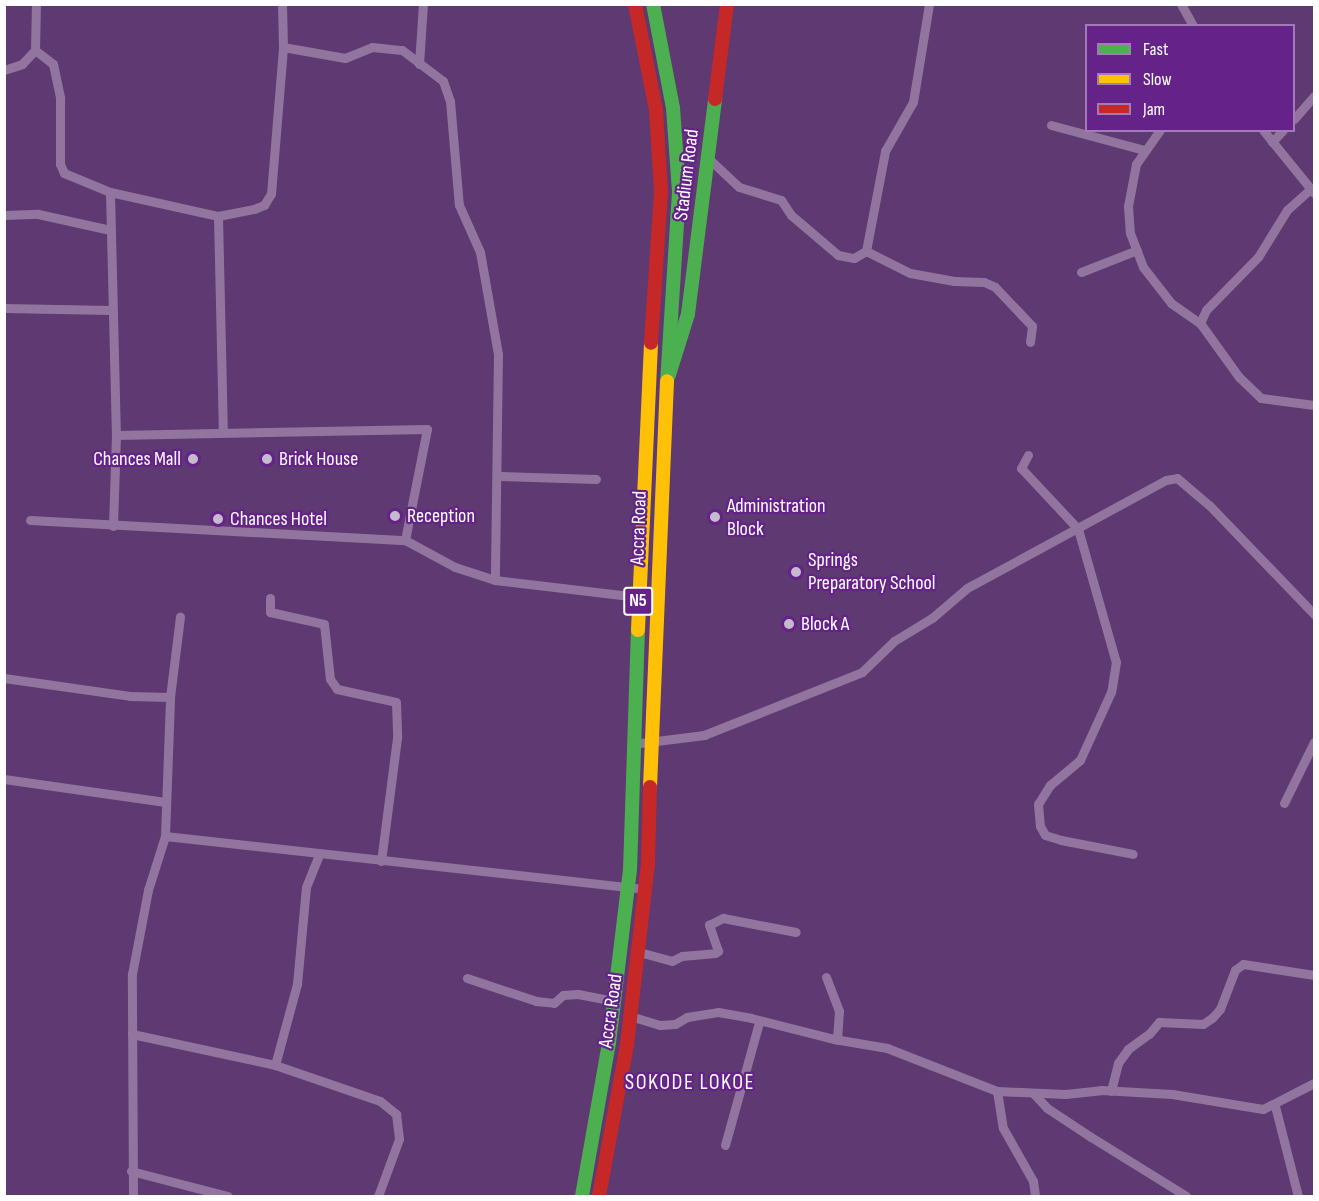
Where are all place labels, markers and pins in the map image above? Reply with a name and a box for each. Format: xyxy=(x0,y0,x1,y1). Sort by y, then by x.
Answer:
place label: Chances Mall xyxy=(93,447,181,471)
place label: Brick House xyxy=(279,447,358,471)
marker: Chances Mall xyxy=(186,452,200,466)
marker: Brick House xyxy=(260,452,274,466)
place label: Administration Block xyxy=(727,494,826,541)
place label: Reception xyxy=(407,504,475,528)
place label: Chances Hotel xyxy=(230,507,327,531)
marker: Reception xyxy=(388,509,402,523)
marker: Administration Block xyxy=(708,510,722,524)
marker: Chances Hotel xyxy=(211,512,225,526)
place label: Springs Preparatory School xyxy=(808,548,935,595)
marker: Springs Preparatory School xyxy=(789,565,803,579)
place label: Block A xyxy=(801,612,849,636)
marker: Block A xyxy=(782,617,796,631)

